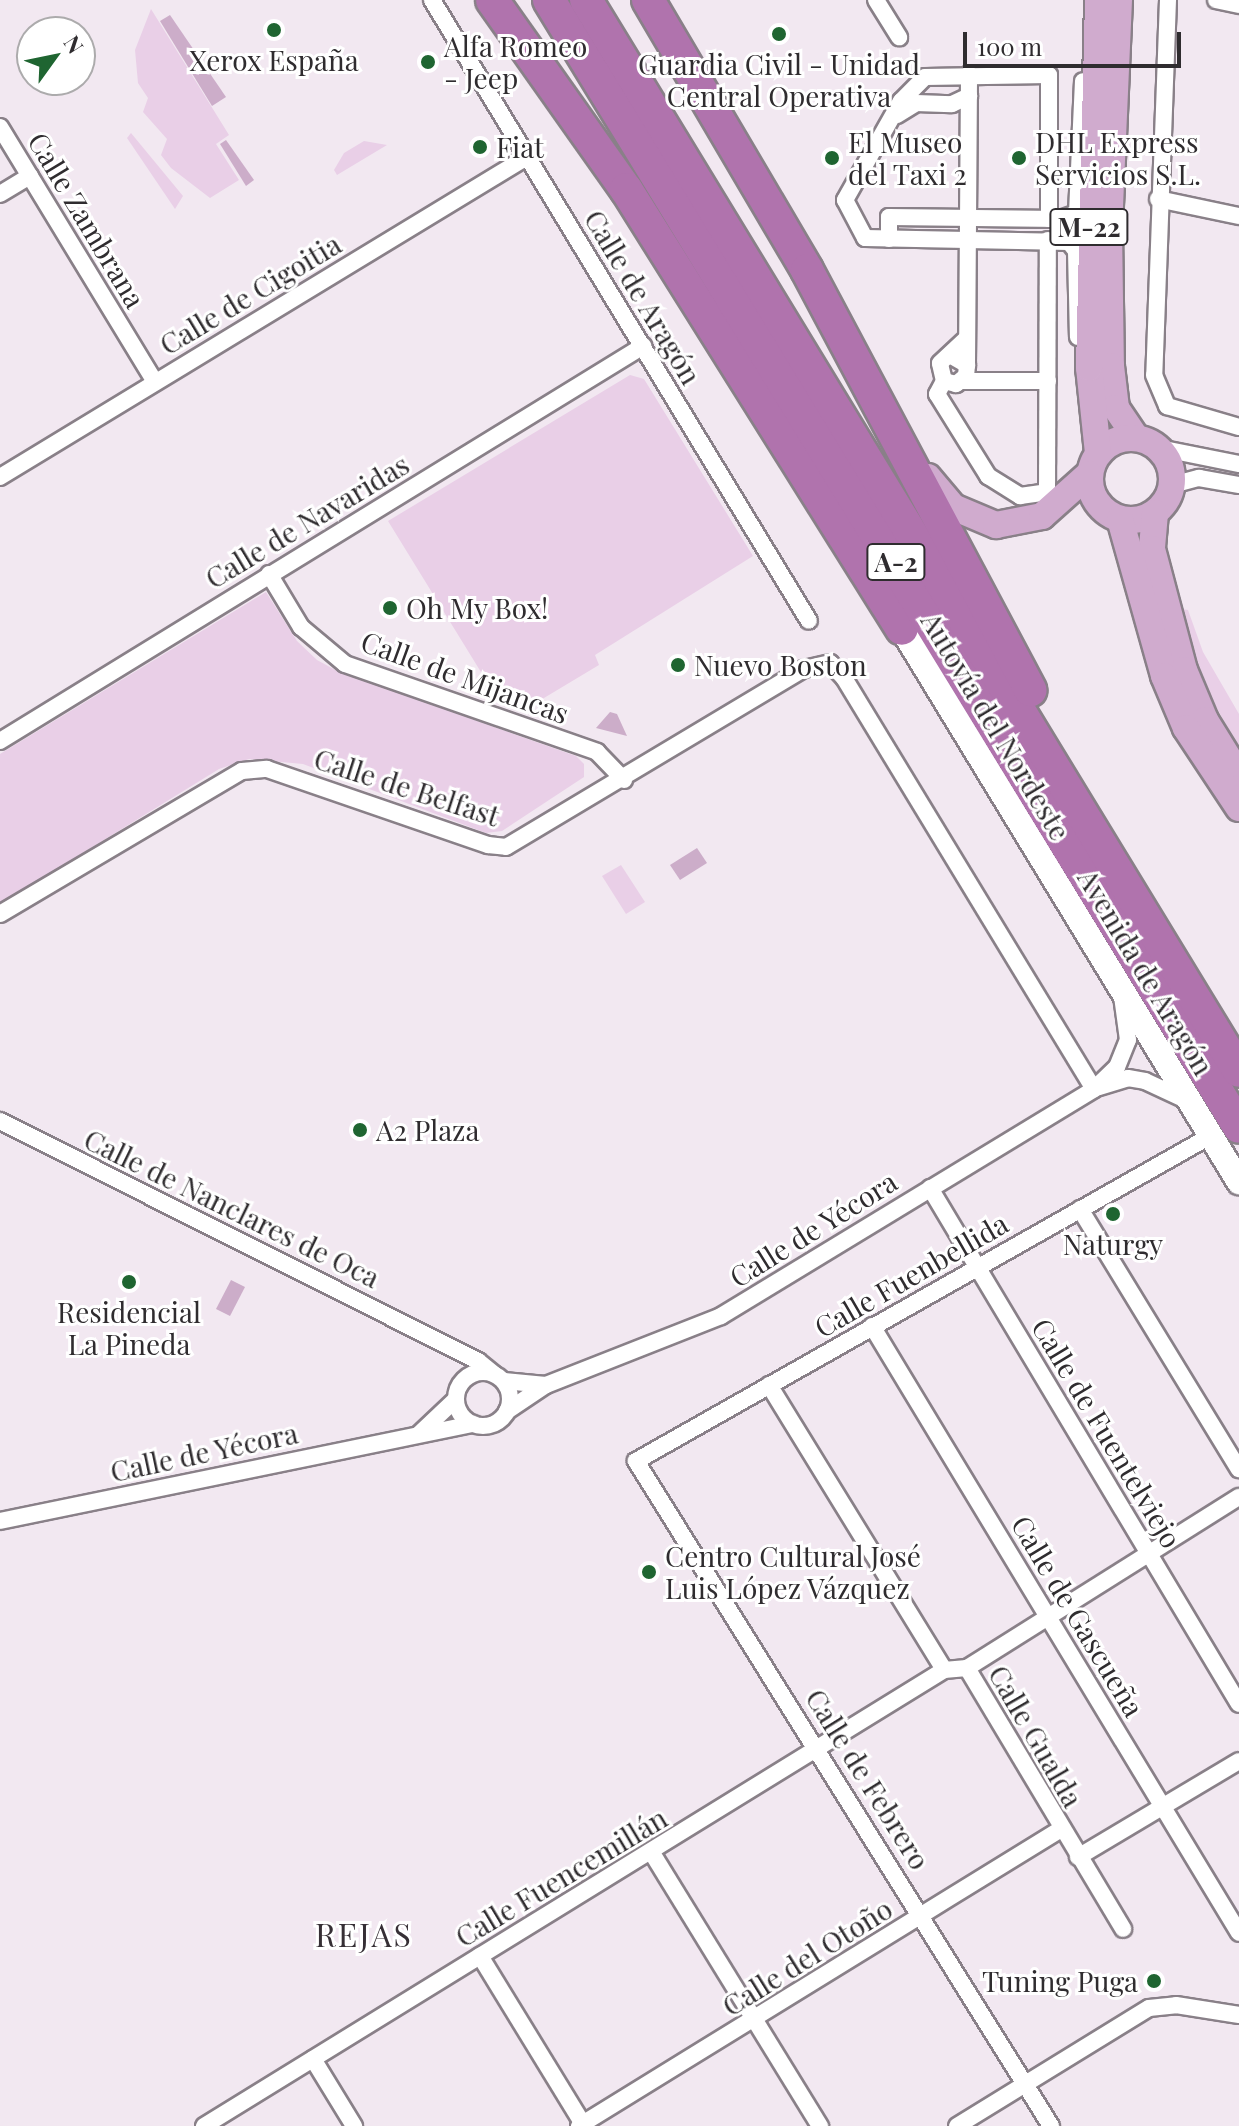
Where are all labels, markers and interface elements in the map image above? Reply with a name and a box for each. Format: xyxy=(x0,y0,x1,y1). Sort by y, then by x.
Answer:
north arrow xyxy=(16,16,96,96)
scale bar xyxy=(967,16,1185,66)
marker: Xerox España xyxy=(265,21,283,39)
marker: Guardia Civil - Unidad Central Operativa xyxy=(770,25,788,43)
text: N xyxy=(58,29,91,59)
place label: Alfa Romeo - Jeep xyxy=(444,29,588,95)
text: 100 m xyxy=(977,30,1042,62)
place label: Xerox España xyxy=(189,43,359,77)
place label: Guardia Civil - Unidad Central Operativa xyxy=(638,47,920,113)
marker: Alfa Romeo - Jeep xyxy=(419,53,437,71)
place label: El Museo del Taxi 2 xyxy=(848,125,967,191)
place label: DHL Express Servicios S.L. xyxy=(1035,125,1201,191)
street label: Calle Zambrana xyxy=(22,126,152,314)
place label: Fiat xyxy=(496,130,544,164)
marker: Fiat xyxy=(471,138,489,156)
marker: El Museo del Taxi 2 xyxy=(823,149,841,167)
marker: DHL Express Servicios S.L. xyxy=(1010,149,1028,167)
street label: Calle de Aragón xyxy=(578,203,708,391)
road number: M-22 xyxy=(1049,205,1129,249)
street label: Calle de Cigoitia xyxy=(153,227,347,361)
street label: Calle de Navaridas xyxy=(199,447,415,595)
road number: A-2 xyxy=(866,540,926,584)
place label: Oh My Box! xyxy=(406,591,549,625)
marker: Oh My Box! xyxy=(381,599,399,617)
street label: Autovía del Nordeste xyxy=(915,606,1077,846)
street label: Calle de Mijancas xyxy=(357,624,573,730)
place label: Nuevo Boston xyxy=(694,648,867,682)
marker: Nuevo Boston xyxy=(669,656,687,674)
street label: Calle de Belfast xyxy=(310,741,504,833)
street label: Avenida de Aragón xyxy=(1071,862,1221,1082)
place label: A2 Plaza xyxy=(376,1113,479,1147)
marker: A2 Plaza xyxy=(351,1121,369,1139)
street label: Calle de Nanclares de Oca xyxy=(79,1122,385,1294)
street label: Calle de Yécora xyxy=(723,1164,903,1294)
marker: Naturgy xyxy=(1104,1205,1122,1223)
street label: Calle Fuenbellida xyxy=(808,1206,1014,1344)
place label: Naturgy xyxy=(1063,1227,1163,1261)
marker: Residencial La Pineda xyxy=(120,1273,138,1291)
place label: Residencial La Pineda xyxy=(57,1295,201,1361)
street label: Calle de Fuentelviejo xyxy=(1025,1312,1189,1554)
street label: Calle de Yécora xyxy=(107,1416,301,1488)
street label: Calle de Gascueña xyxy=(1005,1510,1151,1722)
place label: Centro Cultural José Luis López Vázquez xyxy=(665,1539,921,1605)
marker: Centro Cultural José Luis López Vázquez xyxy=(640,1563,658,1581)
street label: Calle Gualda xyxy=(982,1659,1090,1813)
street label: Calle de Febrero xyxy=(799,1683,937,1875)
street label: Calle Fuencemillán xyxy=(449,1801,673,1953)
street label: Calle del Otoño xyxy=(716,1891,898,2023)
district label: REJAS xyxy=(315,1915,413,1953)
place label: Tuning Puga xyxy=(982,1964,1138,1998)
marker: Tuning Puga xyxy=(1145,1972,1163,1990)

